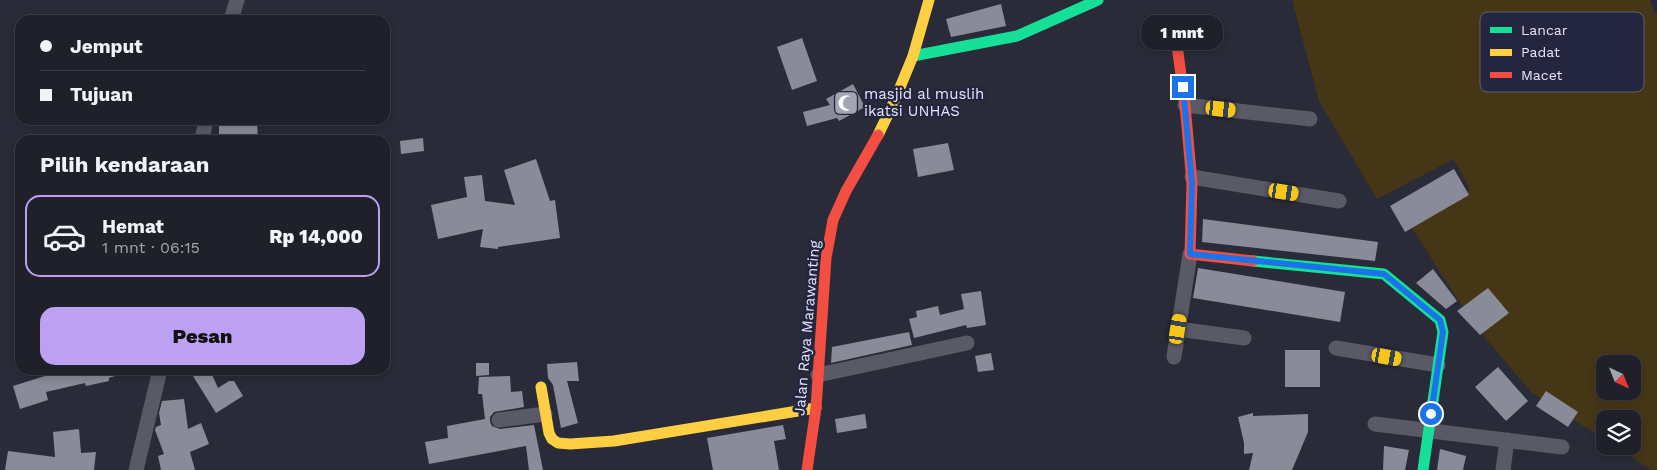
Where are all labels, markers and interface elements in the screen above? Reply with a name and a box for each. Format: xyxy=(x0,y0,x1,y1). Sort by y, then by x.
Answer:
legend xyxy=(1480,12,1644,92)
callout: 1 mnt xyxy=(1142,14,1224,49)
text: Lancar xyxy=(1521,22,1568,38)
text: 1 mnt xyxy=(1160,23,1204,42)
text: Jemput xyxy=(70,35,143,58)
text: Padat xyxy=(1521,44,1560,60)
text: Macet xyxy=(1521,67,1563,83)
route end xyxy=(1172,76,1194,98)
text: Tujuan xyxy=(70,83,133,106)
place label: masjid al muslih ikatsi UNHAS xyxy=(864,85,984,120)
mosque icon: masjid al muslih ikatsi UNHAS xyxy=(833,90,859,116)
car xyxy=(1205,100,1236,118)
text: Pilih kendaraan xyxy=(40,152,209,177)
car xyxy=(1268,182,1299,202)
icon: car xyxy=(42,214,87,259)
text: Hemat xyxy=(102,215,164,238)
text: Rp 14,000 xyxy=(269,225,363,248)
text: 1 mnt · 06:15 xyxy=(102,238,200,257)
street label: Jalan Raya Marawanting xyxy=(790,240,824,416)
button: Pesan xyxy=(40,307,365,365)
car xyxy=(1168,313,1187,345)
car xyxy=(1370,347,1403,367)
north arrow xyxy=(1596,355,1641,400)
map controls xyxy=(1596,355,1641,455)
route start xyxy=(1420,403,1442,425)
button: layers xyxy=(1596,410,1641,455)

